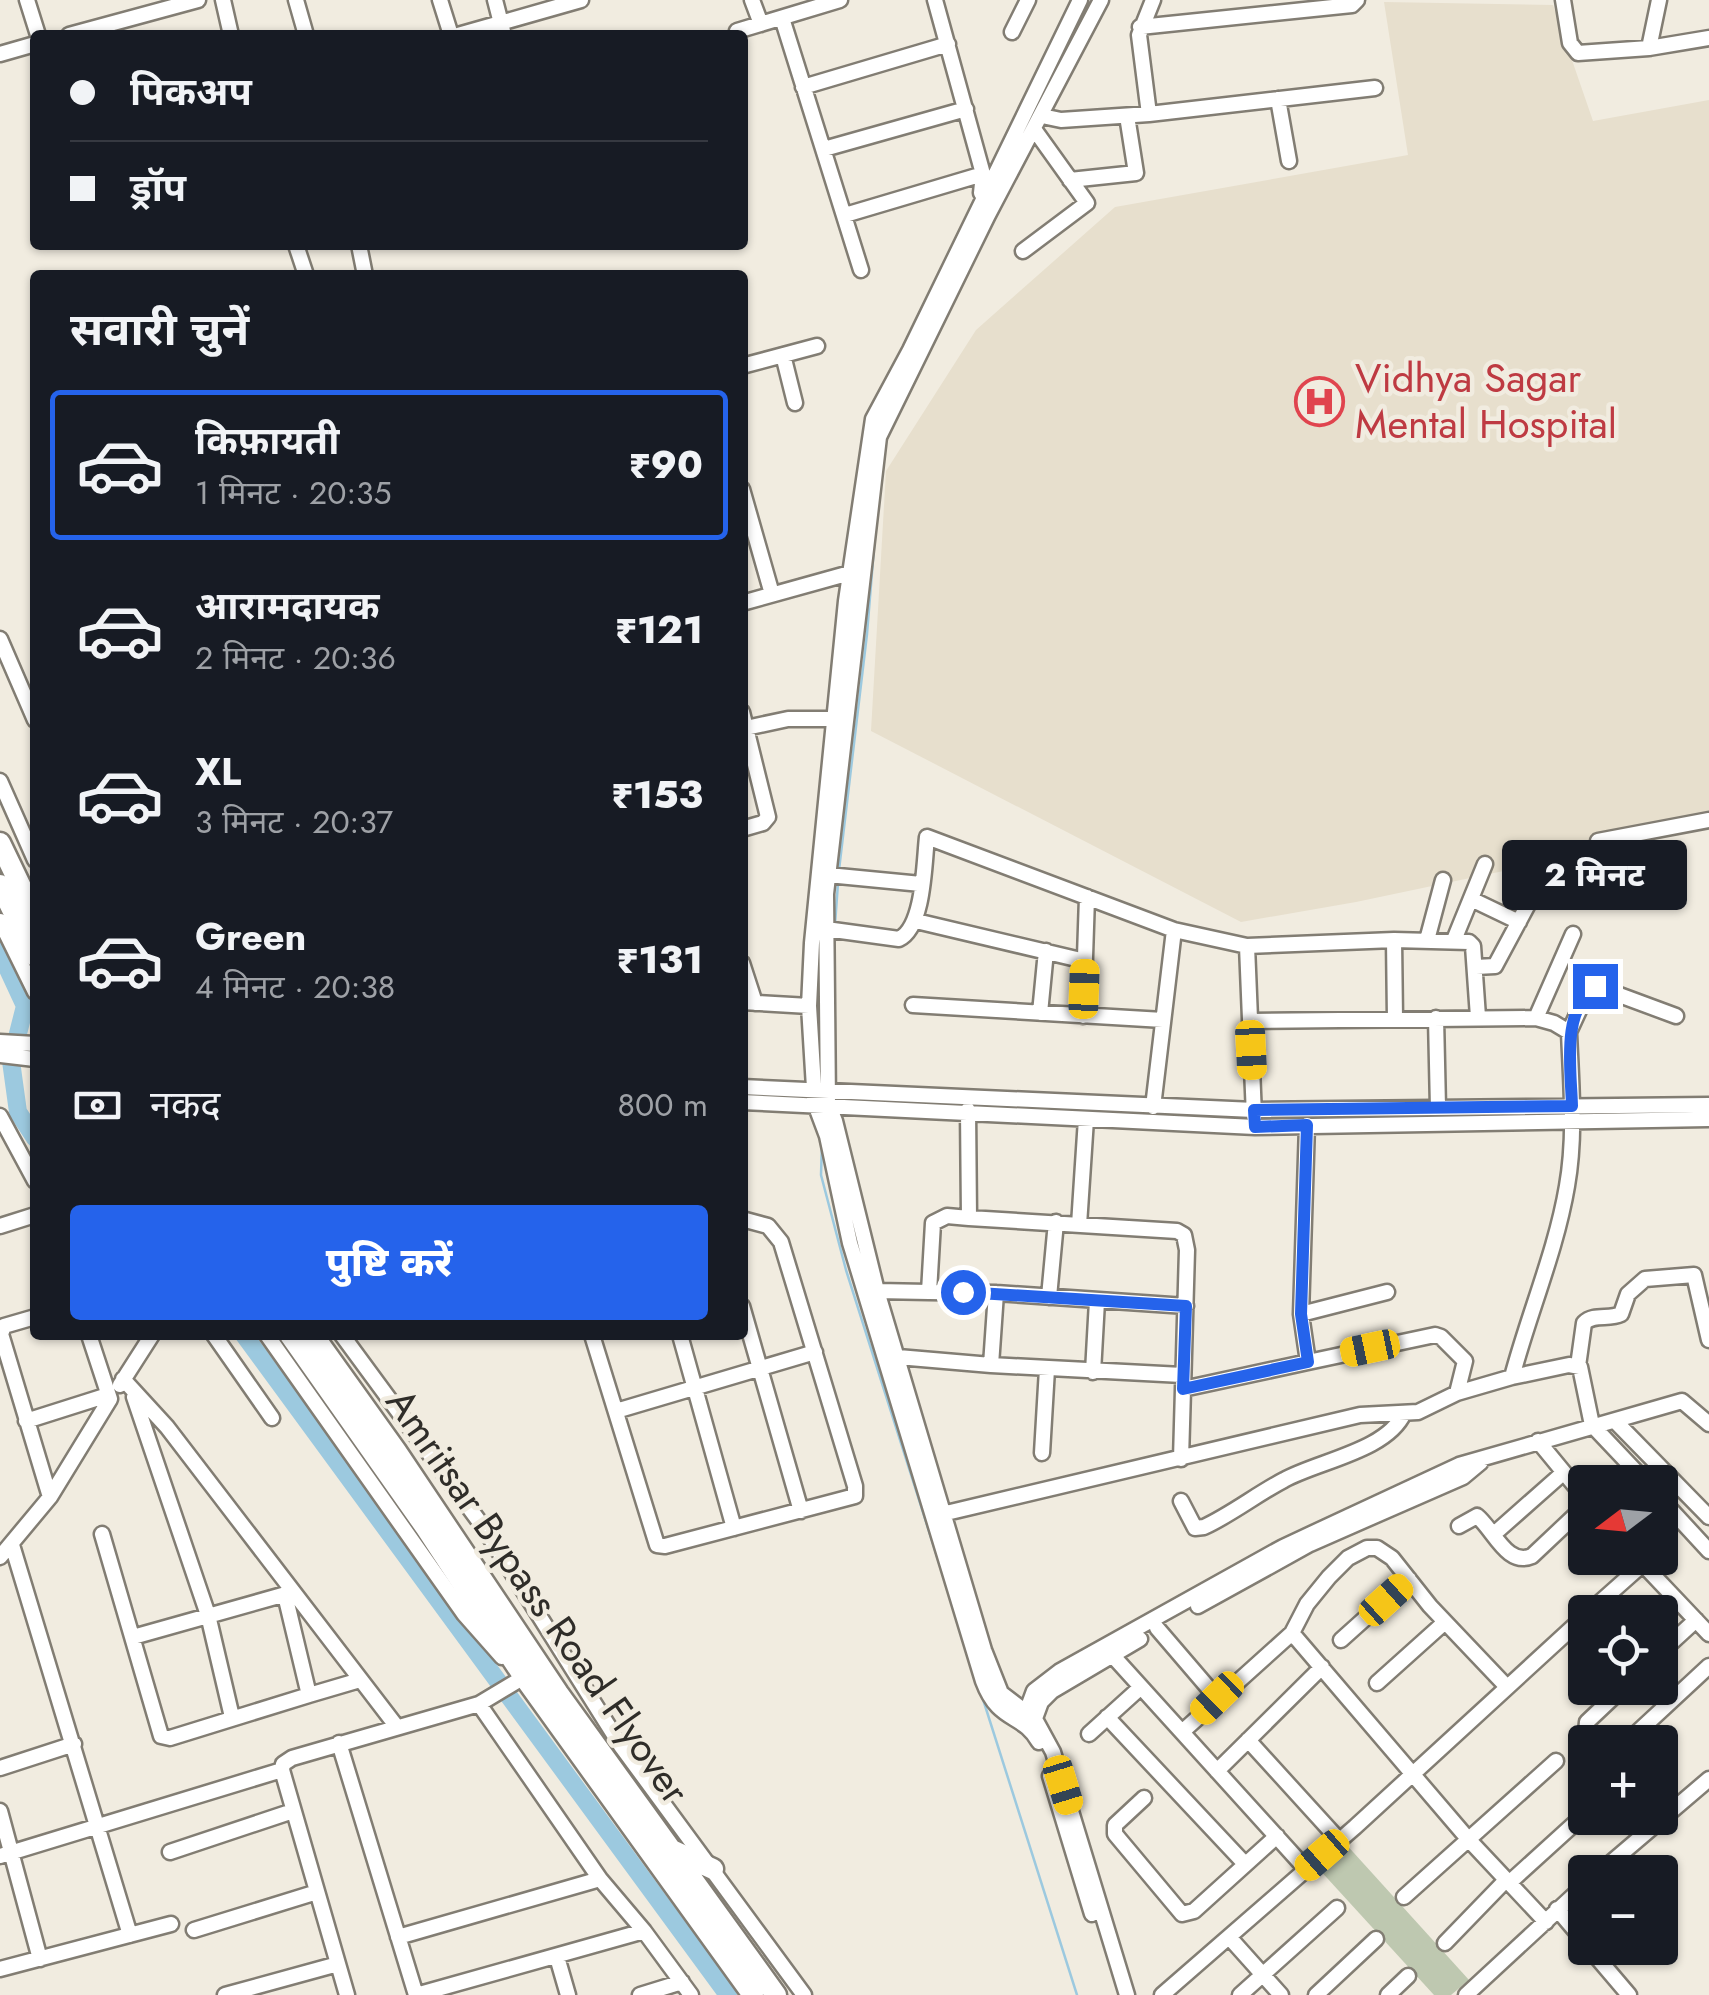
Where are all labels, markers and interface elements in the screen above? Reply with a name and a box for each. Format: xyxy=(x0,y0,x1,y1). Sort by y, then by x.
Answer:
text: पिकअप xyxy=(130,64,252,119)
text: ड्रॉप xyxy=(130,160,186,215)
text: सवारी चुनें xyxy=(70,297,249,362)
place label: Vidhya Sagar Mental Hospital xyxy=(1355,349,1617,453)
hospital icon: Vidhya Sagar Mental Hospital xyxy=(1294,375,1346,427)
text: किफ़ायती xyxy=(195,413,339,468)
icon: car xyxy=(75,420,165,510)
text: ₹90 xyxy=(629,437,703,492)
text: 1 मिनट · 20:35 xyxy=(195,470,392,516)
text: आरामदायक xyxy=(195,578,379,633)
icon: car xyxy=(75,585,165,675)
text: ₹121 xyxy=(615,602,703,657)
text: 2 मिनट · 20:36 xyxy=(195,635,396,681)
text: XL xyxy=(195,744,241,799)
icon: car xyxy=(75,750,165,840)
text: ₹153 xyxy=(611,767,703,822)
text: 3 मिनट · 20:37 xyxy=(195,799,393,845)
callout: 2 मिनट xyxy=(1502,841,1688,911)
text: 2 मिनट xyxy=(1544,852,1645,898)
text: Green xyxy=(195,909,306,964)
icon: car xyxy=(75,915,165,1005)
text: ₹131 xyxy=(617,932,703,987)
car xyxy=(1068,958,1100,1020)
text: 4 मिनट · 20:38 xyxy=(195,964,395,1010)
route end xyxy=(1573,964,1618,1009)
car xyxy=(1234,1019,1268,1081)
text: नकद xyxy=(150,1077,220,1132)
icon: cash xyxy=(70,1078,125,1133)
text: 800 m xyxy=(618,1082,708,1128)
button: पुष्टि करें xyxy=(70,1205,708,1320)
route start xyxy=(941,1270,986,1315)
car xyxy=(1338,1327,1402,1369)
street label: Amritsar Bypass Road Flyover xyxy=(372,1376,704,1816)
north arrow xyxy=(1568,1465,1678,1575)
map controls xyxy=(1568,1465,1678,1965)
car xyxy=(1354,1569,1418,1631)
button: locate xyxy=(1568,1595,1678,1705)
car xyxy=(1185,1666,1249,1730)
button: + xyxy=(1568,1725,1678,1835)
car xyxy=(1040,1752,1086,1818)
car xyxy=(1290,1824,1354,1886)
button: − xyxy=(1568,1855,1678,1965)

